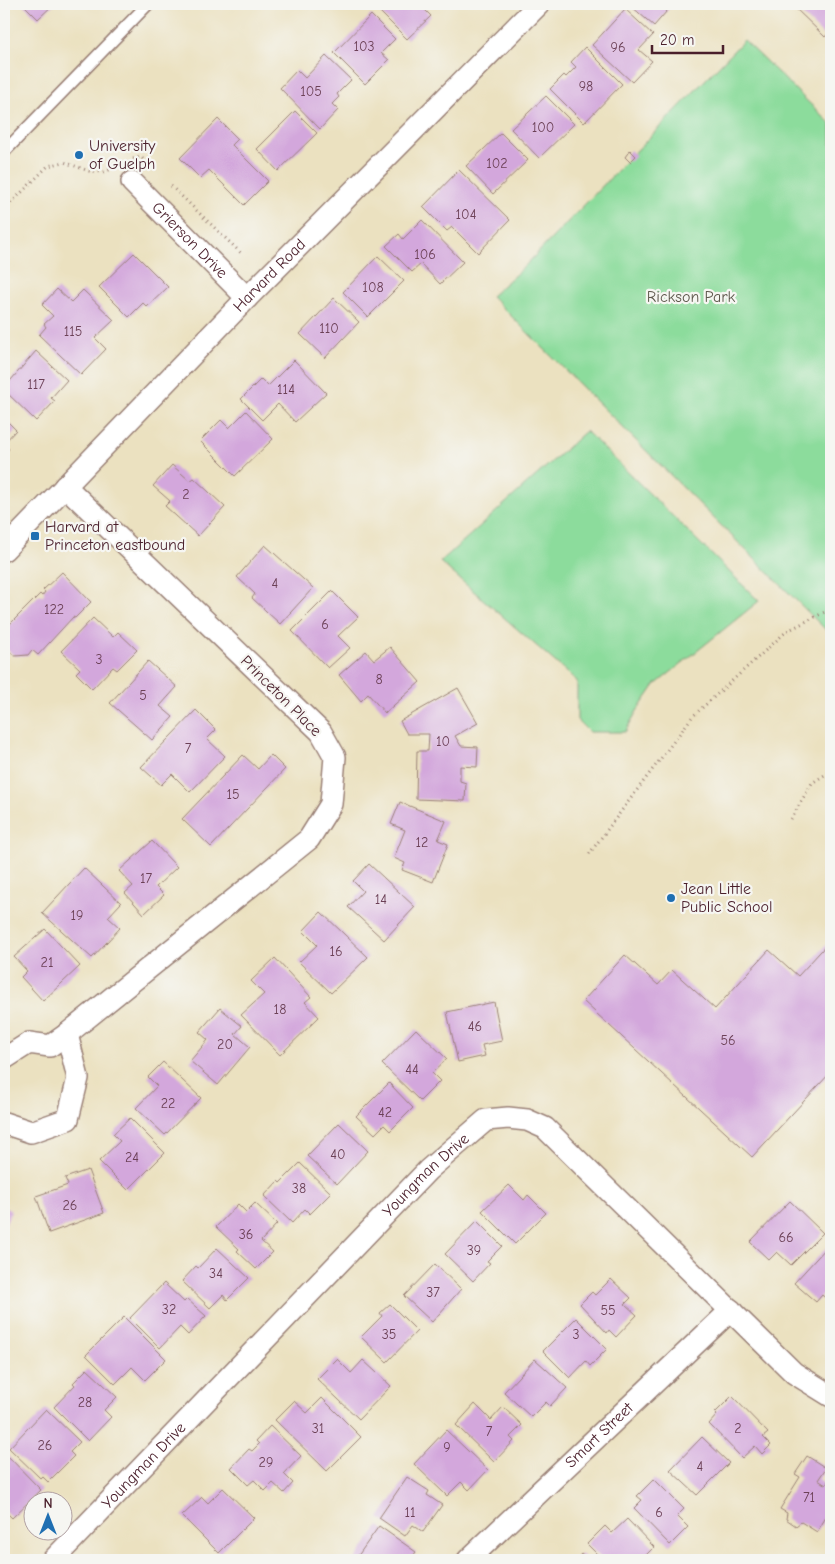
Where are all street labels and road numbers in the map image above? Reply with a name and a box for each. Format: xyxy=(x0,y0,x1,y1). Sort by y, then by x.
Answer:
street label: Grierson Drive xyxy=(148,199,231,282)
street label: Harvard Road xyxy=(230,235,309,316)
street label: Princeton Place xyxy=(237,652,325,740)
street label: Youngman Drive xyxy=(379,1130,473,1221)
street label: Smart Street xyxy=(562,1399,637,1472)
street label: Youngman Drive xyxy=(98,1419,189,1512)

